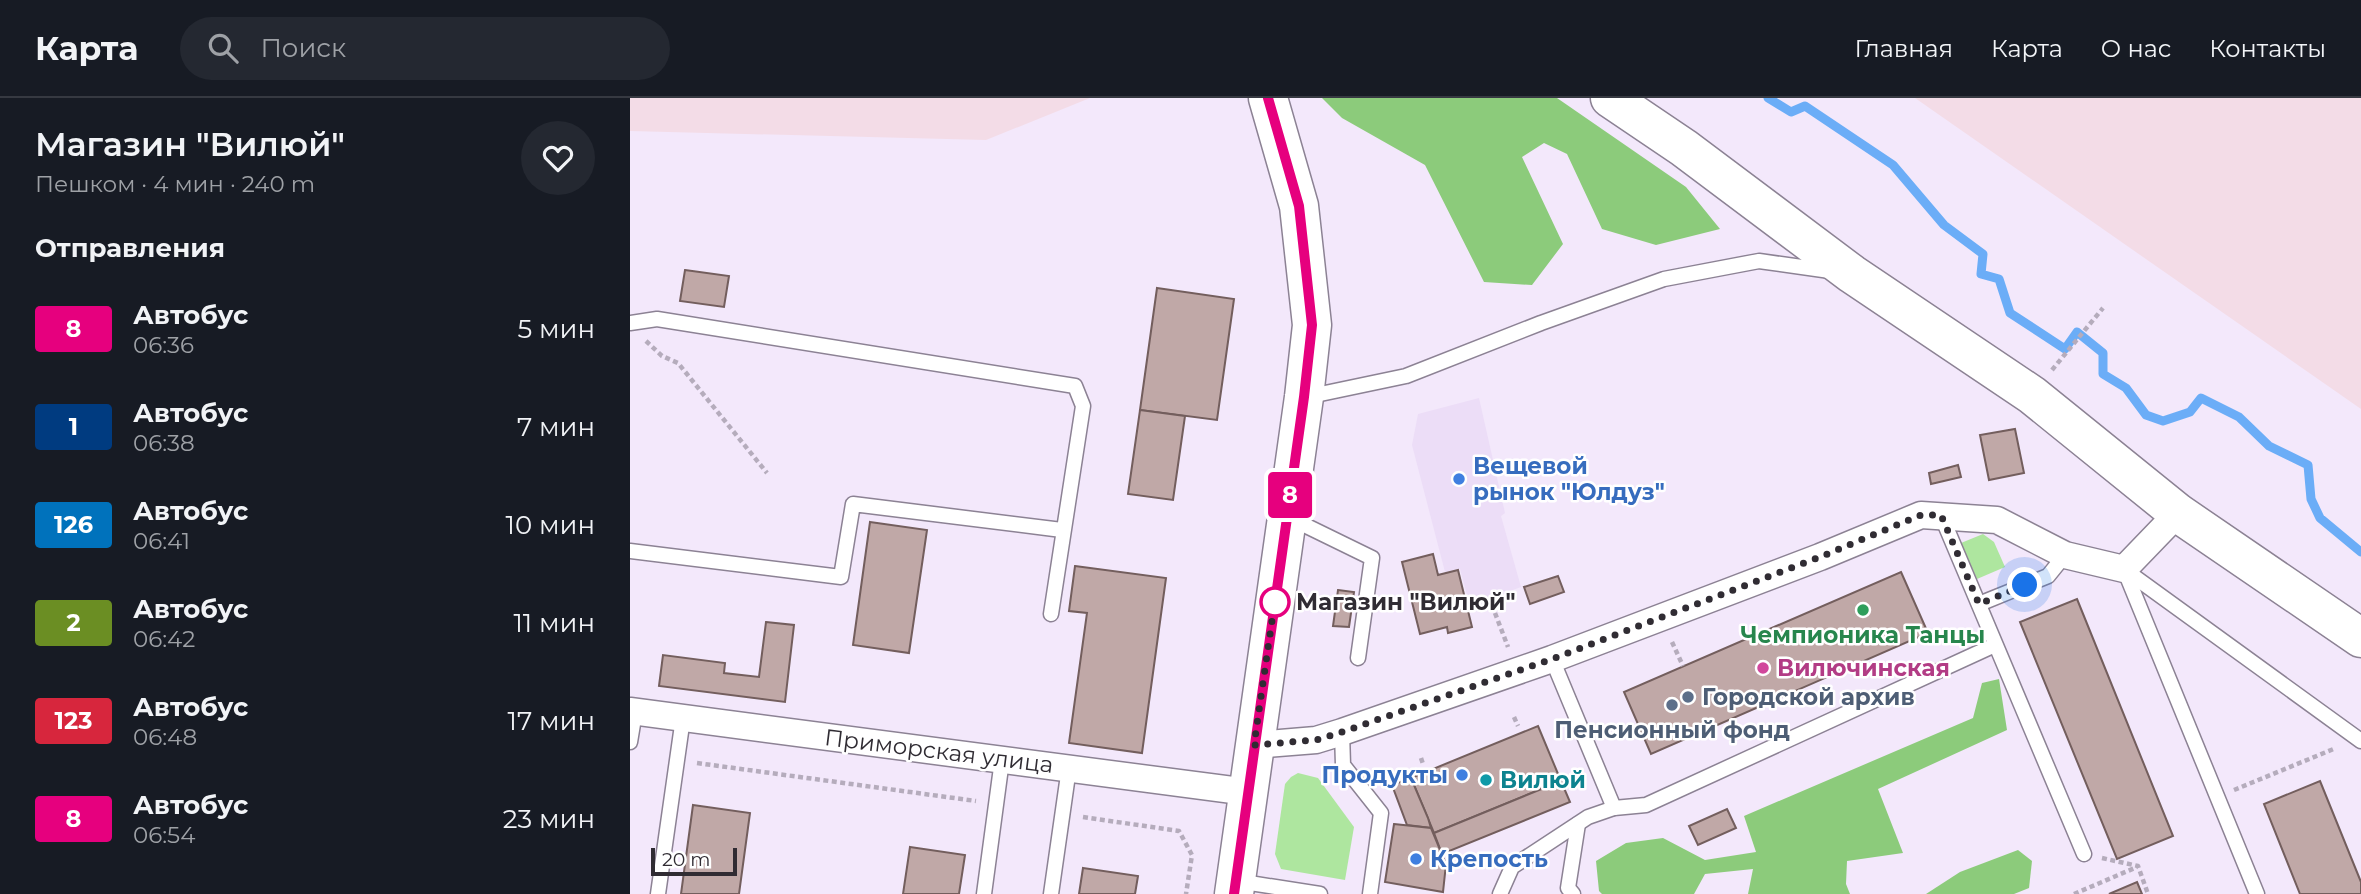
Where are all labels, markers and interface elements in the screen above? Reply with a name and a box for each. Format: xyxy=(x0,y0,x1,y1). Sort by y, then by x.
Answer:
search box xyxy=(180,17,670,80)
text: Карта xyxy=(35,28,138,68)
icon: search xyxy=(204,29,242,67)
text: Поиск xyxy=(260,32,346,64)
text: Главная xyxy=(1855,34,1953,63)
text: Карта xyxy=(1991,34,2063,63)
text: О нас xyxy=(2101,34,2171,63)
text: Контакты xyxy=(2209,34,2326,63)
button: heart xyxy=(521,121,595,195)
text: Магазин "Вилюй" xyxy=(35,124,345,164)
text: Пешком · 4 мин · 240 m xyxy=(35,170,315,198)
text: Отправления xyxy=(35,232,225,264)
text: Автобус xyxy=(133,299,248,331)
text: 5 мин xyxy=(517,313,595,345)
text: 8 xyxy=(66,314,81,343)
text: 06:36 xyxy=(133,331,194,359)
text: Автобус xyxy=(133,397,248,429)
text: 7 мин xyxy=(517,411,595,443)
text: 1 xyxy=(69,412,78,441)
text: 06:38 xyxy=(133,429,195,457)
place label: Вещевой рынок "Юлдуз" xyxy=(1473,452,1665,506)
marker: Вещевой рынок "Юлдуз" xyxy=(1451,471,1467,487)
line badge: 8 xyxy=(1267,472,1313,518)
text: 8 xyxy=(1282,480,1298,509)
text: Автобус xyxy=(133,495,248,527)
text: 10 мин xyxy=(506,509,595,541)
text: 126 xyxy=(54,510,93,539)
text: 06:41 xyxy=(133,527,190,555)
your location xyxy=(2007,567,2042,602)
marker: Магазин "Вилюй" xyxy=(1260,587,1290,617)
place label: Магазин "Вилюй" xyxy=(1296,588,1515,616)
text: Автобус xyxy=(133,593,248,625)
marker: Чемпионика Танцы xyxy=(1855,602,1871,618)
text: 11 мин xyxy=(513,607,595,639)
text: 2 xyxy=(66,608,81,637)
place label: Чемпионика Танцы xyxy=(1741,621,1985,649)
text: 06:42 xyxy=(133,625,195,653)
place label: Вилючинская xyxy=(1777,654,1950,682)
marker: Вилючинская xyxy=(1755,660,1771,676)
place label: Городской архив xyxy=(1702,683,1915,711)
marker: Городской архив xyxy=(1680,689,1696,705)
text: Автобус xyxy=(133,691,248,723)
marker: Пенсионный фонд xyxy=(1664,697,1680,713)
text: 17 мин xyxy=(508,705,595,737)
text: 123 xyxy=(55,706,92,735)
place label: Пенсионный фонд xyxy=(1554,716,1790,744)
text: 06:48 xyxy=(133,723,197,751)
street label: Приморская улица xyxy=(823,723,1055,779)
place label: Продукты xyxy=(1322,761,1448,789)
place label: Вилюй xyxy=(1500,766,1586,794)
marker: Продукты xyxy=(1454,767,1470,783)
marker: Вилюй xyxy=(1478,772,1494,788)
text: Автобус xyxy=(133,789,248,821)
text: 23 мин xyxy=(503,803,595,835)
text: 8 xyxy=(66,804,81,833)
text: 06:54 xyxy=(133,821,195,849)
scale bar xyxy=(651,845,737,877)
place label: Крепость xyxy=(1430,845,1548,873)
text: 20 m xyxy=(662,848,710,871)
marker: Крепость xyxy=(1408,851,1424,867)

